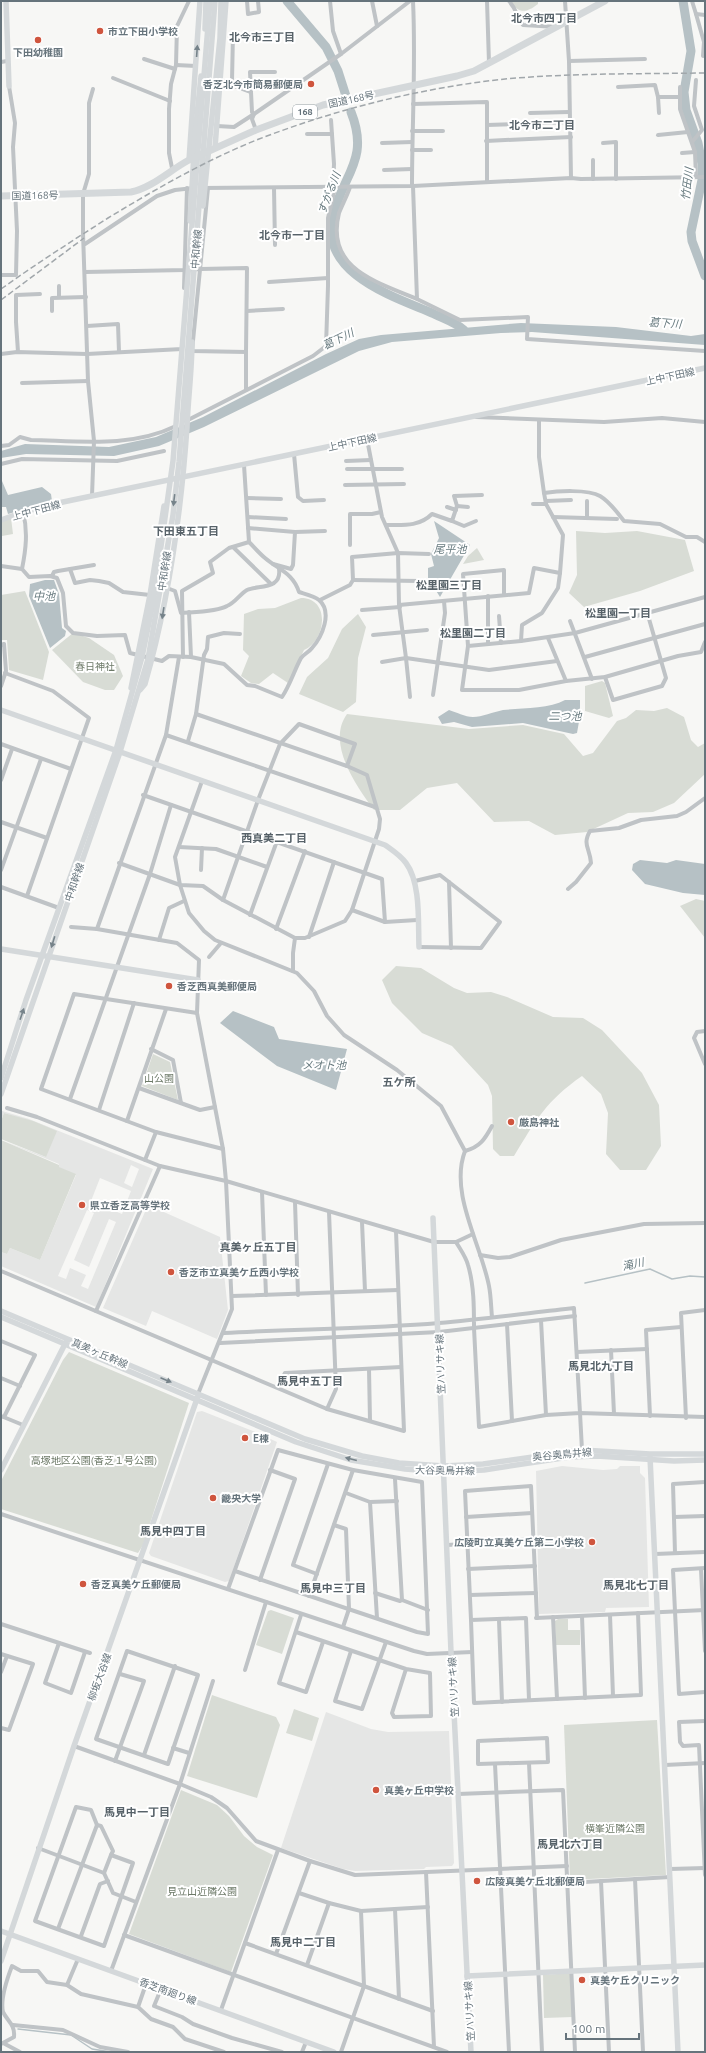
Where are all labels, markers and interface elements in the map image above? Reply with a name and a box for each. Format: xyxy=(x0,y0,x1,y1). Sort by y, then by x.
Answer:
district label: 北今市四丁目 xyxy=(511,12,577,24)
marker: 市立下田小学校 xyxy=(95,26,105,36)
place label: 市立下田小学校 xyxy=(108,26,178,37)
district label: 北今市三丁目 xyxy=(229,31,295,43)
marker: 下田幼稚園 xyxy=(33,35,43,45)
one-way arrow xyxy=(194,45,201,57)
place label: 下田幼稚園 xyxy=(13,47,63,58)
place label: 香芝北今市簡易郵便局 xyxy=(202,79,303,90)
marker: 香芝北今市簡易郵便局 xyxy=(306,79,316,89)
street label: 国道168号 xyxy=(327,89,375,110)
road number: 168 xyxy=(293,105,317,119)
district label: 北今市二丁目 xyxy=(509,119,575,131)
water label: 竹田川 xyxy=(679,166,695,201)
water label: すがる川 xyxy=(316,169,343,216)
street label: 国道168号 xyxy=(11,190,59,201)
street label: 中和幹線 xyxy=(189,229,204,269)
district label: 北今市一丁目 xyxy=(259,229,325,241)
water label: 葛下川 xyxy=(648,316,683,330)
water label: 葛下川 xyxy=(321,326,356,352)
street label: 上中下田線 xyxy=(645,366,696,387)
street label: 上中下田線 xyxy=(327,432,378,453)
one-way arrow xyxy=(171,494,177,506)
street label: 上中下田線 xyxy=(11,499,62,522)
district label: 下田東五丁目 xyxy=(153,525,219,537)
water label: 尾平池 xyxy=(434,543,467,555)
street label: 中和幹線 xyxy=(156,550,173,592)
district label: 松里園三丁目 xyxy=(416,579,482,591)
water label: 中池 xyxy=(33,590,56,602)
one-way arrow xyxy=(160,607,166,619)
district label: 松里園一丁目 xyxy=(585,607,651,619)
district label: 松里園二丁目 xyxy=(440,627,506,639)
park label: 春日神社 xyxy=(75,661,115,672)
water label: 二つ池 xyxy=(549,710,582,722)
district label: 西真美二丁目 xyxy=(241,832,307,844)
street label: 中和幹線 xyxy=(63,861,86,903)
one-way arrow xyxy=(50,937,56,949)
marker: 香芝西真美郵便局 xyxy=(164,981,174,991)
place label: 香芝西真美郵便局 xyxy=(176,981,257,992)
one-way arrow xyxy=(19,1007,25,1019)
water label: メオト池 xyxy=(302,1059,347,1071)
park label: 山公園 xyxy=(144,1073,174,1084)
district label: 五ケ所 xyxy=(383,1076,416,1088)
marker: 厳島神社 xyxy=(506,1117,516,1127)
place label: 厳島神社 xyxy=(519,1117,560,1128)
marker: 県立香芝高等学校 xyxy=(77,1200,87,1210)
place label: 県立香芝高等学校 xyxy=(90,1200,170,1211)
district label: 真美ヶ丘五丁目 xyxy=(220,1241,297,1253)
water label: 滝川 xyxy=(621,1256,646,1272)
marker: 香芝市立真美ケ丘西小学校 xyxy=(166,1267,176,1277)
place label: 香芝市立真美ケ丘西小学校 xyxy=(178,1267,299,1278)
street label: 笠ハリサキ線 xyxy=(434,1334,447,1394)
street label: 真美ヶ丘幹線 xyxy=(70,1337,130,1370)
district label: 馬見北九丁目 xyxy=(568,1360,634,1372)
district label: 馬見中五丁目 xyxy=(277,1375,343,1387)
one-way arrow xyxy=(160,1377,172,1384)
marker: E棟 xyxy=(240,1433,250,1443)
place label: E棟 xyxy=(253,1433,269,1444)
street label: 奥谷奥鳥井線 xyxy=(532,1446,592,1463)
park label: 高塚地区公園(香芝１号公園) xyxy=(31,1455,157,1466)
one-way arrow xyxy=(344,1456,357,1462)
street label: 大谷奥鳥井線 xyxy=(415,1464,475,1477)
marker: 畿央大学 xyxy=(208,1493,218,1503)
place label: 畿央大学 xyxy=(221,1493,261,1504)
district label: 馬見中四丁目 xyxy=(140,1525,206,1537)
place label: 広陵町立真美ケ丘第二小学校 xyxy=(454,1537,584,1548)
marker: 広陵町立真美ケ丘第二小学校 xyxy=(587,1537,597,1547)
marker: 香芝真美ケ丘郵便局 xyxy=(78,1579,88,1589)
place label: 香芝真美ケ丘郵便局 xyxy=(90,1579,181,1590)
district label: 馬見北七丁目 xyxy=(603,1579,669,1591)
district label: 馬見中三丁目 xyxy=(300,1582,366,1594)
street label: 柳坂大谷線 xyxy=(86,1652,113,1703)
street label: 笠ハリサキ線 xyxy=(446,1657,461,1717)
marker: 真美ヶ丘中学校 xyxy=(371,1785,381,1795)
place label: 真美ヶ丘中学校 xyxy=(384,1785,454,1796)
district label: 馬見中一丁目 xyxy=(104,1806,170,1818)
park label: 横峯近隣公園 xyxy=(585,1823,645,1834)
district label: 馬見北六丁目 xyxy=(537,1838,603,1850)
marker: 広陵真美ケ丘北郵便局 xyxy=(472,1876,482,1886)
place label: 広陵真美ケ丘北郵便局 xyxy=(485,1876,585,1887)
park label: 見立山近隣公園 xyxy=(167,1886,237,1897)
district label: 馬見中二丁目 xyxy=(270,1936,336,1948)
marker: 真美ケ丘クリニック xyxy=(577,1975,587,1985)
place label: 真美ケ丘クリニック xyxy=(590,1975,680,1986)
street label: 香芝南廻り線 xyxy=(138,1976,198,2007)
street label: 笠ハリサキ線 xyxy=(462,1981,477,2041)
scale bar xyxy=(566,2015,639,2041)
text: 100 m xyxy=(572,2022,605,2035)

